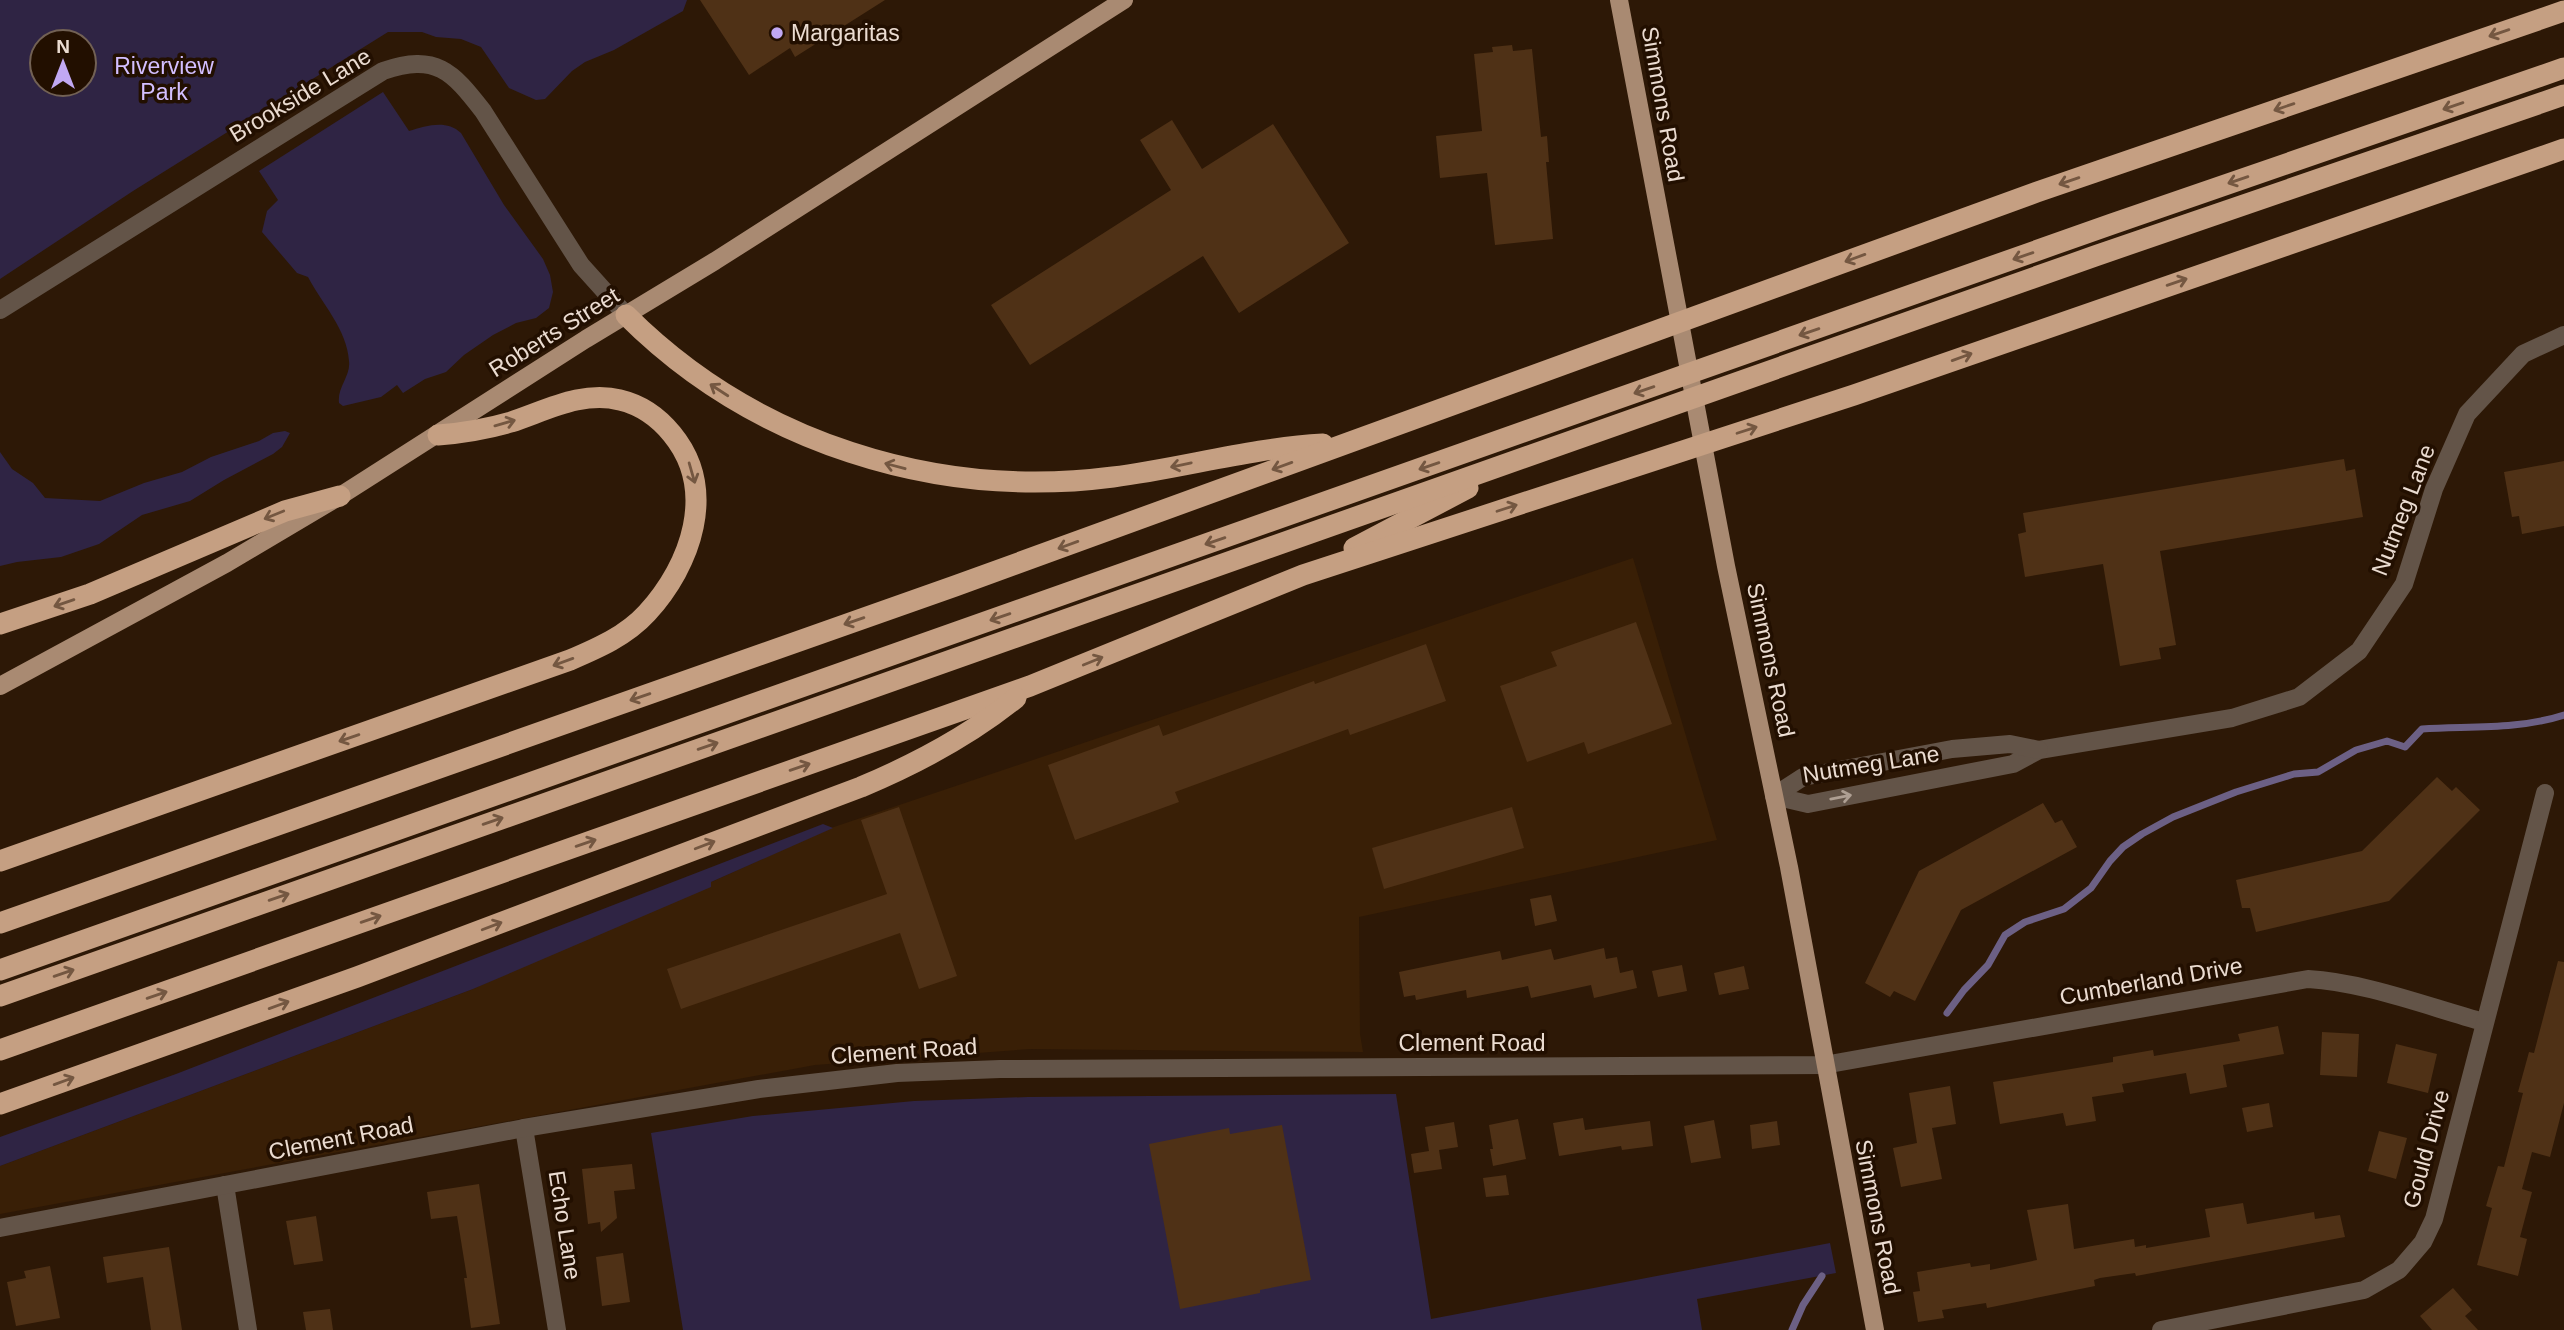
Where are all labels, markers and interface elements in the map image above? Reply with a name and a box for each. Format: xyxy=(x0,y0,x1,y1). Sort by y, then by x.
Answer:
place label: Margaritas xyxy=(791,20,900,46)
street label: Simmons Road xyxy=(1637,24,1689,184)
marker: Margaritas xyxy=(769,25,785,41)
north arrow xyxy=(28,28,98,98)
one-way arrow xyxy=(2489,28,2511,40)
text: N xyxy=(56,36,70,57)
street label: Brookside Lane xyxy=(225,43,375,147)
park label: Riverview Park xyxy=(114,53,214,105)
one-way arrow xyxy=(2443,101,2465,113)
one-way arrow xyxy=(2274,102,2296,114)
one-way arrow xyxy=(2228,175,2250,187)
one-way arrow xyxy=(2059,176,2081,188)
one-way arrow xyxy=(2013,251,2035,263)
one-way arrow xyxy=(1845,252,1866,265)
one-way arrow xyxy=(2166,275,2188,288)
street label: Roberts Street xyxy=(484,281,624,382)
one-way arrow xyxy=(1798,326,1820,339)
one-way arrow xyxy=(1951,350,1973,362)
one-way arrow xyxy=(710,382,730,396)
one-way arrow xyxy=(1633,385,1655,397)
one-way arrow xyxy=(493,416,515,429)
one-way arrow xyxy=(1736,423,1758,436)
street label: Nutmeg Lane xyxy=(2366,441,2440,579)
one-way arrow xyxy=(1170,458,1193,472)
one-way arrow xyxy=(884,459,907,472)
one-way arrow xyxy=(1419,460,1441,473)
one-way arrow xyxy=(1271,461,1293,473)
one-way arrow xyxy=(686,462,699,484)
one-way arrow xyxy=(1496,501,1518,514)
one-way arrow xyxy=(264,510,286,523)
one-way arrow xyxy=(1204,536,1226,548)
one-way arrow xyxy=(1058,540,1080,552)
street label: Simmons Road xyxy=(1742,580,1800,740)
one-way arrow xyxy=(54,598,76,610)
one-way arrow xyxy=(990,612,1012,624)
one-way arrow xyxy=(844,616,866,628)
one-way arrow xyxy=(1082,653,1103,666)
one-way arrow xyxy=(552,657,574,669)
one-way arrow xyxy=(629,692,651,704)
one-way arrow xyxy=(338,733,360,745)
one-way arrow xyxy=(696,739,718,751)
street label: Nutmeg Lane xyxy=(1801,740,1941,788)
one-way arrow xyxy=(789,760,811,773)
one-way arrow xyxy=(1829,790,1852,804)
one-way arrow xyxy=(482,814,504,826)
one-way arrow xyxy=(574,836,596,848)
one-way arrow xyxy=(693,838,715,851)
one-way arrow xyxy=(267,890,289,902)
one-way arrow xyxy=(360,912,382,924)
one-way arrow xyxy=(481,919,503,932)
street label: Cumberland Drive xyxy=(2057,952,2245,1010)
one-way arrow xyxy=(53,966,75,978)
one-way arrow xyxy=(145,988,167,1000)
one-way arrow xyxy=(267,998,289,1010)
street label: Clement Road xyxy=(1398,1030,1546,1056)
street label: Clement Road xyxy=(830,1033,978,1069)
one-way arrow xyxy=(53,1074,75,1087)
street label: Gould Drive xyxy=(2398,1087,2454,1211)
street label: Clement Road xyxy=(266,1111,416,1165)
street label: Simmons Road xyxy=(1850,1137,1906,1297)
street label: Echo Lane xyxy=(544,1169,586,1281)

